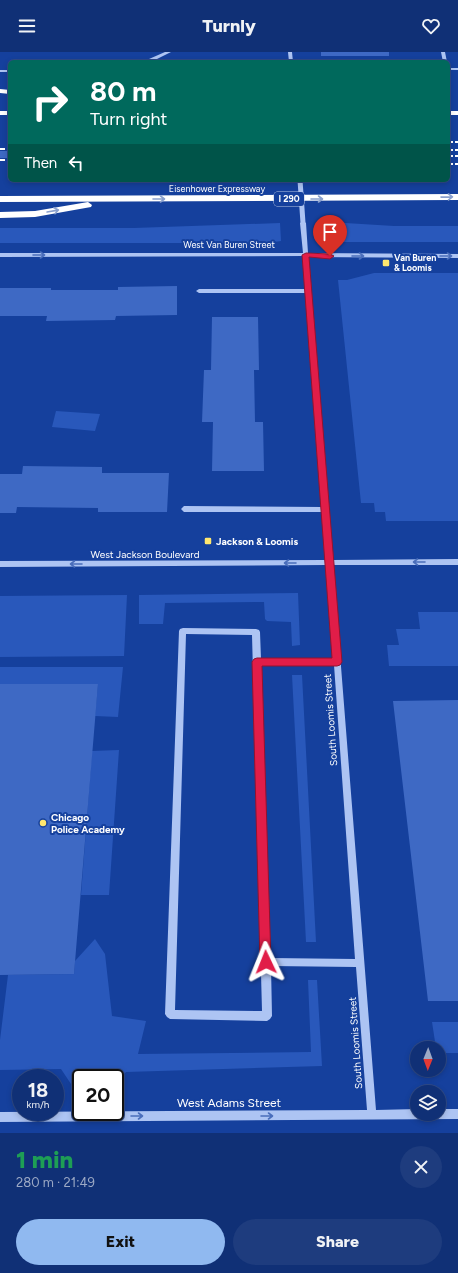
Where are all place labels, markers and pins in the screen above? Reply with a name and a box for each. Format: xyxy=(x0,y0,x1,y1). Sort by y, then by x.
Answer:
pin xyxy=(313,215,347,256)
place label: Van Buren & Loomis xyxy=(394,252,436,273)
marker: Van Buren & Loomis xyxy=(381,258,391,268)
place label: Jackson & Loomis xyxy=(216,535,298,548)
marker: Jackson & Loomis xyxy=(203,536,213,546)
place label: Chicago Police Academy xyxy=(51,811,125,836)
marker: Chicago Police Academy xyxy=(38,818,48,828)

